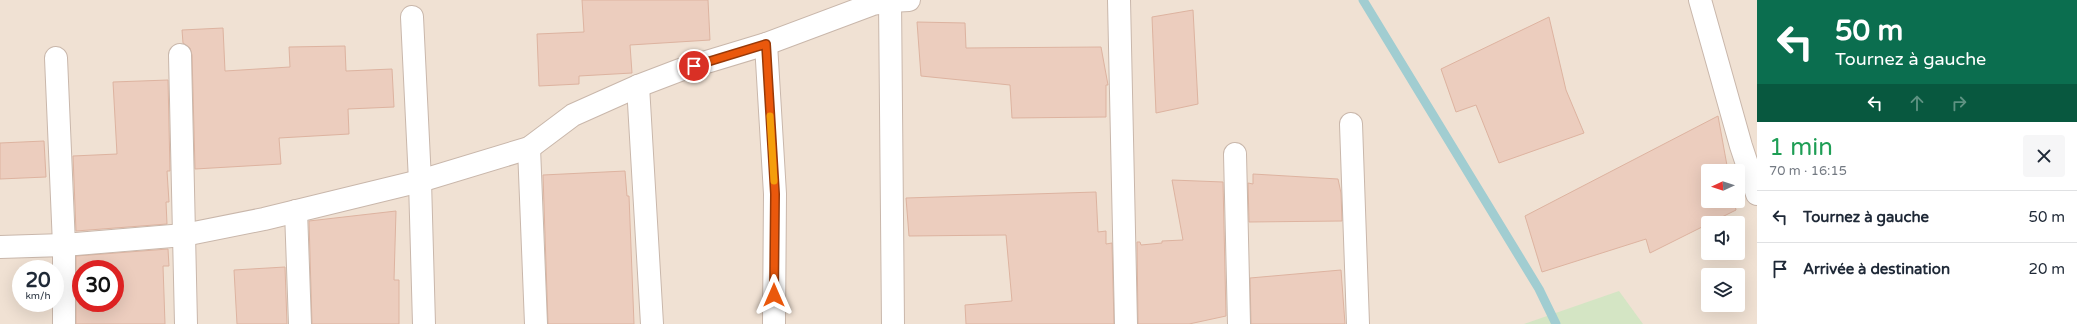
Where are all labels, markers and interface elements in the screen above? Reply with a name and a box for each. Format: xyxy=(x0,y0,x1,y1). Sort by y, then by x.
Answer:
text: 50 m xyxy=(1835,14,1903,48)
icon: left xyxy=(1769,16,1821,68)
text: Tournez à gauche xyxy=(1835,48,1986,70)
pin xyxy=(677,49,711,83)
icon: arrive xyxy=(683,55,705,77)
icon: left xyxy=(1864,92,1886,114)
icon: ahead xyxy=(1906,92,1928,114)
icon: right xyxy=(1948,92,1970,114)
text: 1 min xyxy=(1769,133,1833,162)
button: close xyxy=(2023,135,2065,177)
text: 70 m · 16:15 xyxy=(1769,163,1847,179)
north arrow xyxy=(1701,164,1745,208)
map controls xyxy=(1701,164,1745,312)
icon: left xyxy=(1769,206,1791,228)
text: Tournez à gauche xyxy=(1803,208,1929,226)
text: 50 m xyxy=(2028,208,2065,226)
button: sound xyxy=(1701,216,1745,260)
icon: arrive xyxy=(1769,258,1791,280)
speed limit sign: 30 xyxy=(72,260,124,312)
text: Arrivée à destination xyxy=(1803,260,1950,278)
text: 20 m xyxy=(2028,260,2065,278)
button: layers xyxy=(1701,268,1745,312)
text: 20 xyxy=(25,269,51,293)
position arrow xyxy=(753,274,795,316)
text: km/h xyxy=(25,290,51,302)

